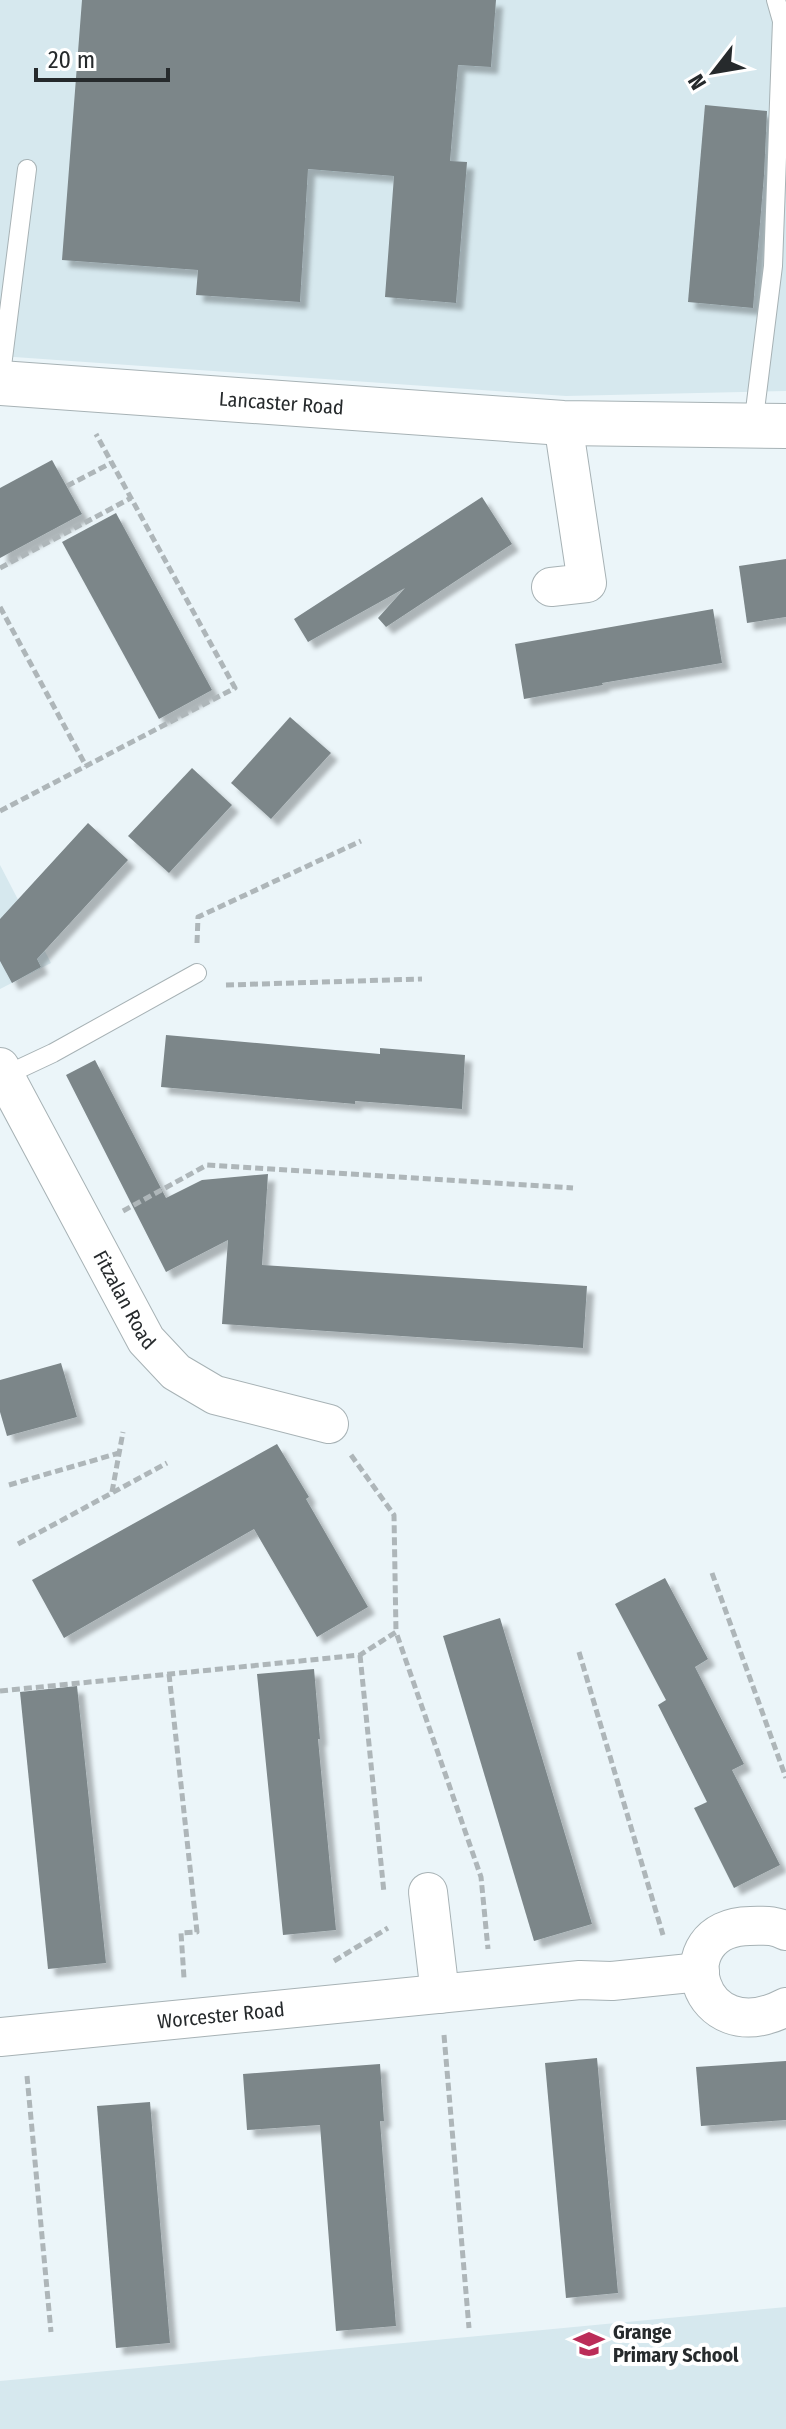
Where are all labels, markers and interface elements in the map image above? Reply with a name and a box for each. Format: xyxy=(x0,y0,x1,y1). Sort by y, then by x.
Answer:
scale bar xyxy=(36,32,168,82)
north arrow xyxy=(674,32,754,112)
text: 20 m xyxy=(48,46,95,74)
text: N xyxy=(682,69,712,95)
street label: Lancaster Road xyxy=(218,387,344,419)
street label: Fitzalan Road xyxy=(88,1246,161,1355)
street label: Worcester Road xyxy=(156,1997,286,2033)
place label: Grange Primary School xyxy=(613,2320,739,2367)
school or university icon: Grange Primary School xyxy=(572,2327,606,2361)

